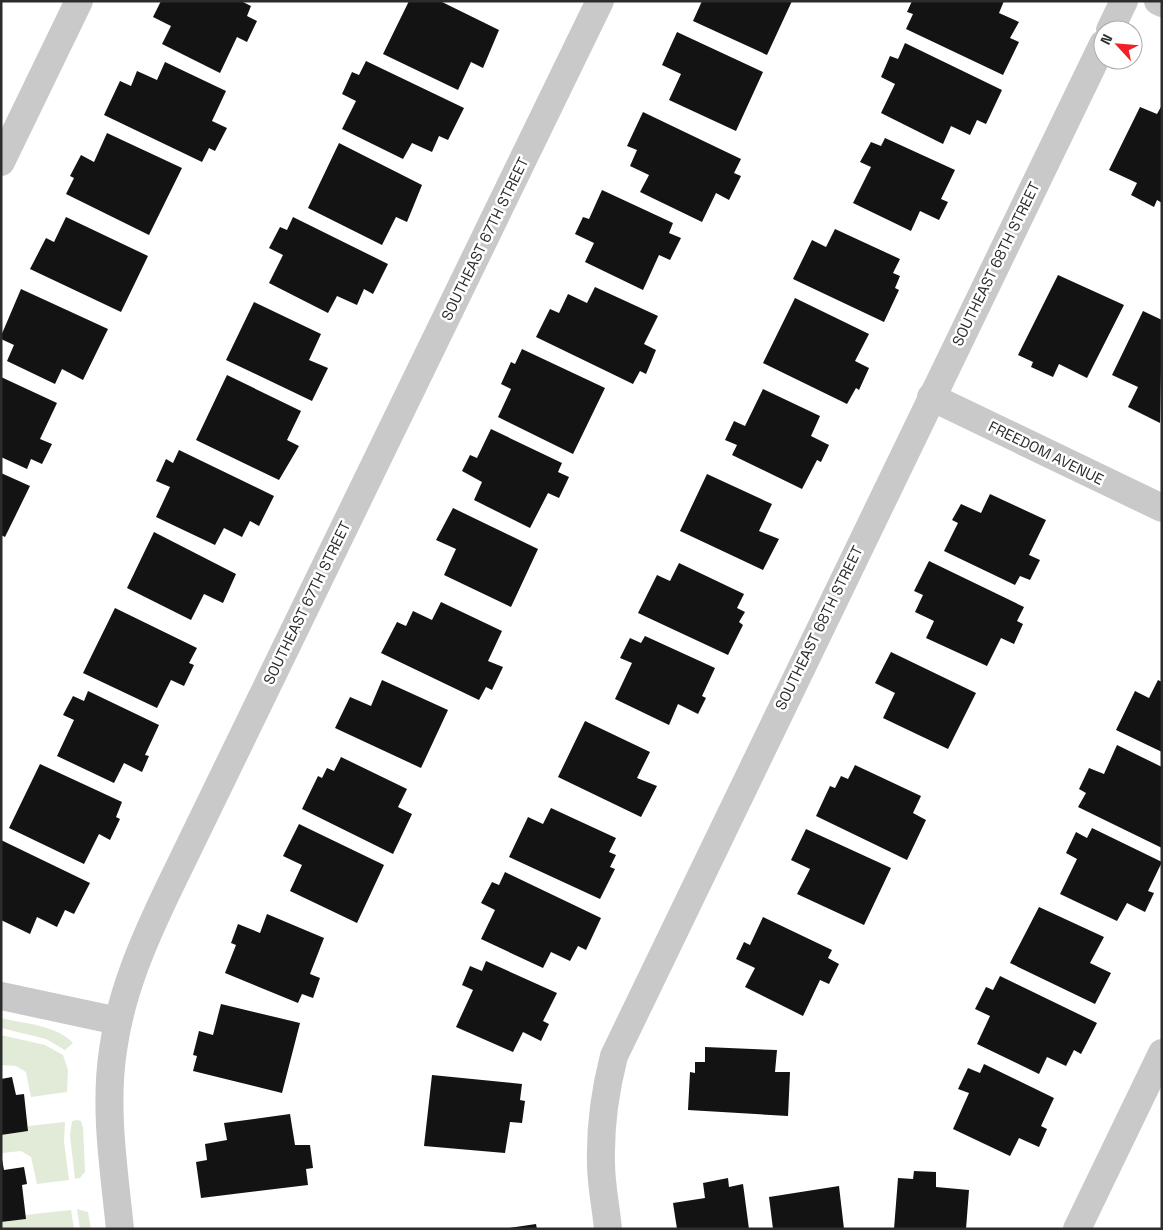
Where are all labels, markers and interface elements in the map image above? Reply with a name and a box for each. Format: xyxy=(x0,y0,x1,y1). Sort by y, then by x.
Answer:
north arrow xyxy=(1093,20,1143,70)
text: N xyxy=(1096,31,1116,47)
street label: SOUTHEAST 67TH STREET xyxy=(437,154,532,324)
street label: SOUTHEAST 68TH STREET xyxy=(947,178,1044,349)
street label: FREEDOM AVENUE xyxy=(985,416,1107,489)
street label: SOUTHEAST 67TH STREET xyxy=(259,518,354,688)
street label: SOUTHEAST 68TH STREET xyxy=(770,542,867,713)

